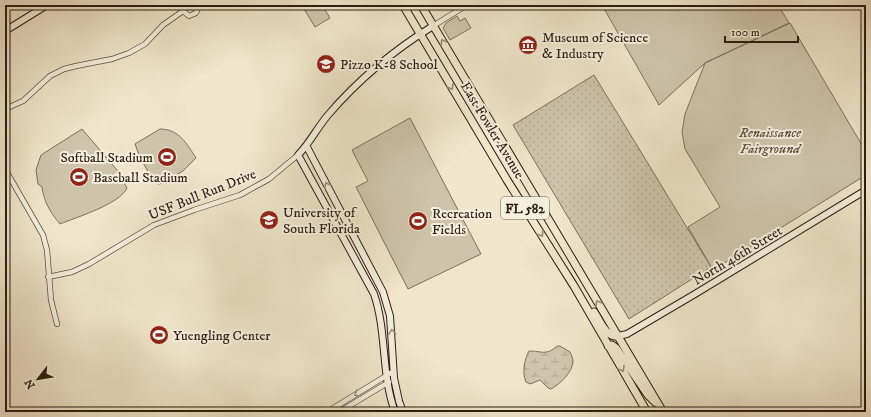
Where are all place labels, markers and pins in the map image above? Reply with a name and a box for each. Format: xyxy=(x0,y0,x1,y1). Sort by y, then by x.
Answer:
place label: Museum of Science & Industry xyxy=(542,29,648,63)
museum icon: Museum of Science & Industry xyxy=(517,34,539,56)
school or university icon: Pizzo K-8 School xyxy=(315,53,337,75)
place label: Pizzo K-8 School xyxy=(340,56,438,74)
sports icon: Softball Stadium xyxy=(156,146,178,168)
place label: Softball Stadium xyxy=(60,149,153,167)
sports icon: Baseball Stadium xyxy=(68,166,90,188)
place label: Baseball Stadium xyxy=(93,169,188,187)
place label: University of South Florida xyxy=(283,204,360,238)
place label: Recreation Fields xyxy=(432,205,493,239)
school or university icon: University of South Florida xyxy=(258,209,280,231)
sports icon: Recreation Fields xyxy=(407,210,429,232)
sports icon: Yuengling Center xyxy=(148,324,170,346)
place label: Yuengling Center xyxy=(173,327,271,345)

